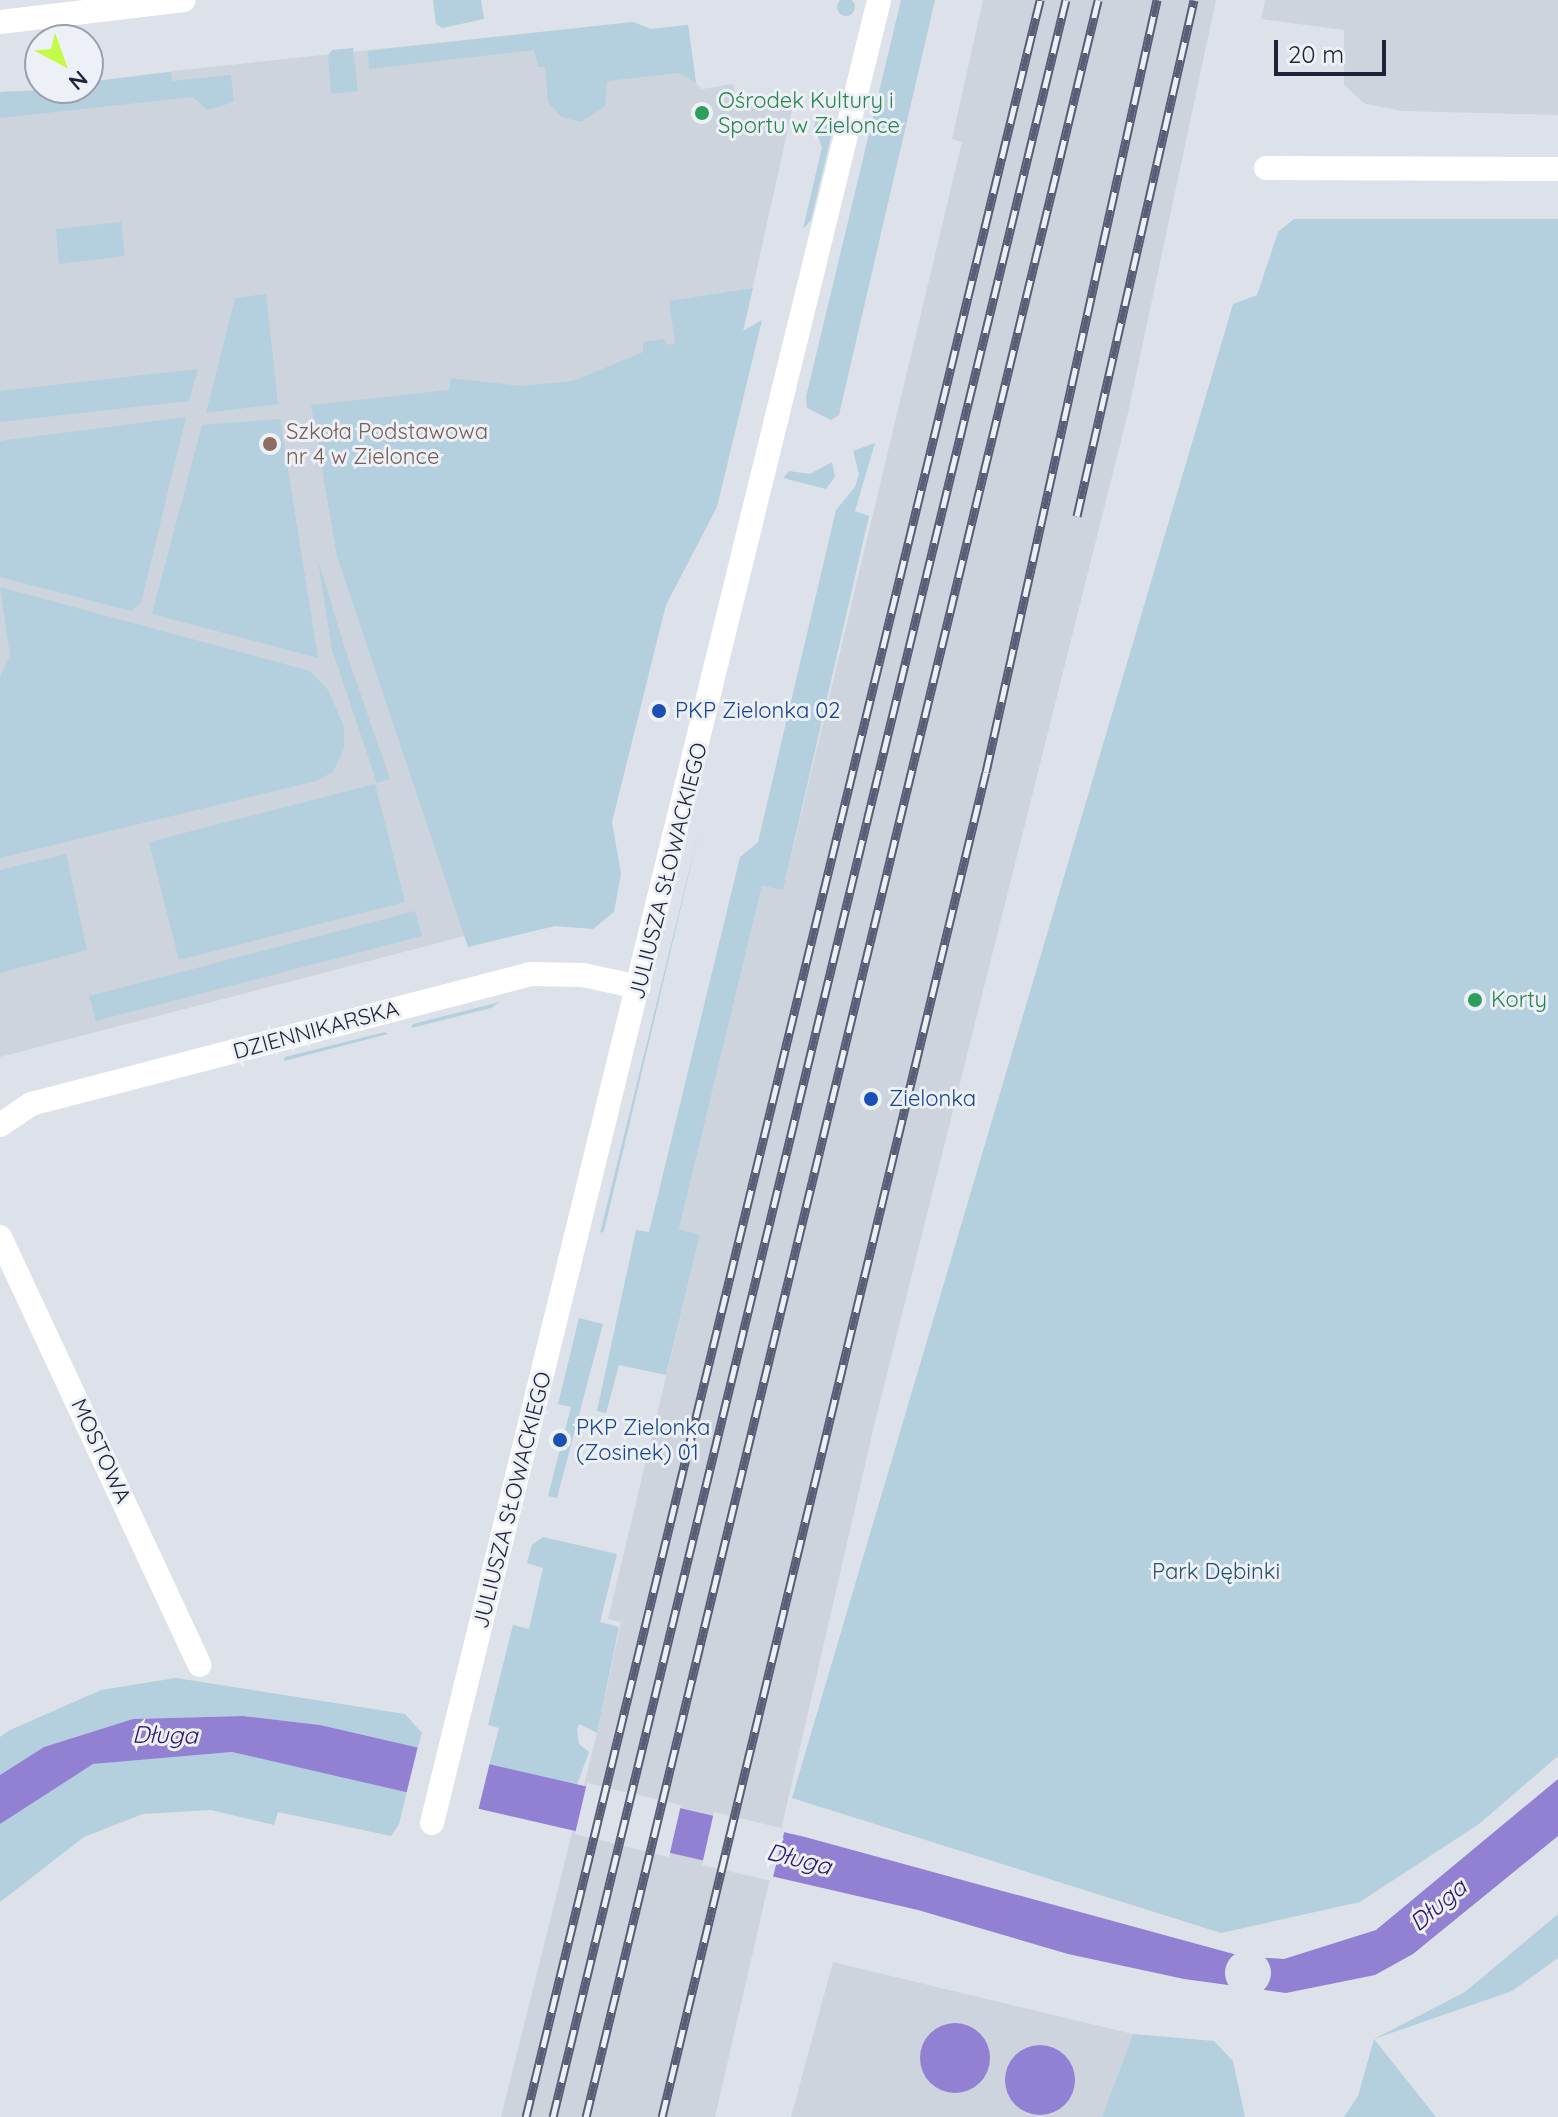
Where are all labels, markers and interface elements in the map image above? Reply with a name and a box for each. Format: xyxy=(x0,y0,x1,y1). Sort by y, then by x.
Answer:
north arrow xyxy=(24,24,104,104)
scale bar xyxy=(1278,24,1390,74)
text: 20 m xyxy=(1288,39,1344,69)
text: N xyxy=(63,65,94,96)
place label: Ośrodek Kultury i Sportu w Zielonce xyxy=(718,87,900,138)
marker: Ośrodek Kultury i Sportu w Zielonce xyxy=(693,104,711,122)
place label: Szkoła Podstawowa nr 4 w Zielonce xyxy=(286,418,488,470)
marker: Szkoła Podstawowa nr 4 w Zielonce xyxy=(261,435,279,453)
place label: PKP Zielonka 02 xyxy=(675,698,841,724)
marker: PKP Zielonka 02 xyxy=(650,702,668,720)
street label: JULIUSZA SŁOWACKIEGO xyxy=(623,740,713,1002)
place label: Korty xyxy=(1491,987,1547,1013)
marker: Korty xyxy=(1466,991,1484,1009)
street label: DZIENNIKARSKA xyxy=(230,995,402,1065)
place label: Zielonka xyxy=(889,1086,976,1112)
marker: Zielonka xyxy=(860,1088,882,1110)
street label: JULIUSZA SŁOWACKIEGO xyxy=(467,1369,557,1631)
street label: MOSTOWA xyxy=(65,1395,137,1507)
place label: PKP Zielonka (Zosinek) 01 xyxy=(576,1414,710,1466)
marker: PKP Zielonka (Zosinek) 01 xyxy=(551,1431,569,1449)
park label: Park Dębinki xyxy=(1152,1559,1280,1585)
water label: Długa xyxy=(132,1720,198,1750)
water label: Długa xyxy=(764,1837,834,1881)
water label: Długa xyxy=(1404,1873,1472,1937)

